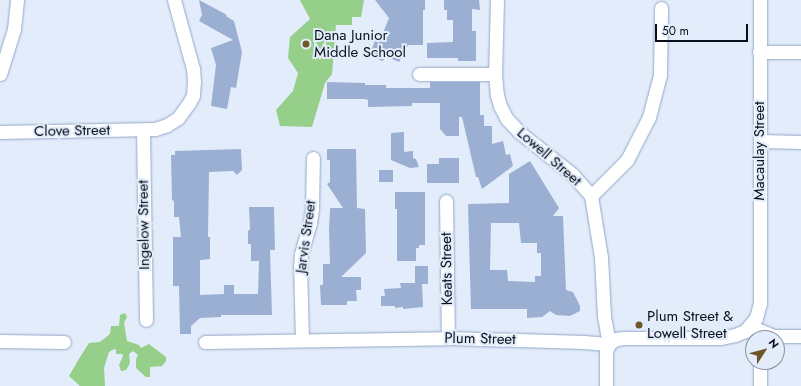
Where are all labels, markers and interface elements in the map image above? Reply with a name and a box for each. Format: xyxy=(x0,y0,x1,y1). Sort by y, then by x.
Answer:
scale bar xyxy=(657,16,750,42)
text: 50 m xyxy=(662,22,689,40)
place label: Dana Junior Middle School xyxy=(314,26,406,61)
marker: Dana Junior Middle School xyxy=(301,39,311,49)
street label: Macaulay Street xyxy=(751,101,769,201)
street label: Clove Street xyxy=(34,121,110,141)
street label: Lowell Street xyxy=(513,124,585,190)
street label: Ingelow Street xyxy=(134,180,154,270)
street label: Jarvis Street xyxy=(292,199,320,275)
street label: Keats Street xyxy=(437,232,457,306)
place label: Plum Street & Lowell Street xyxy=(647,307,733,342)
marker: Plum Street & Lowell Street xyxy=(634,320,644,330)
street label: Plum Street xyxy=(444,329,516,349)
north arrow xyxy=(745,330,785,370)
text: N xyxy=(765,335,783,352)

